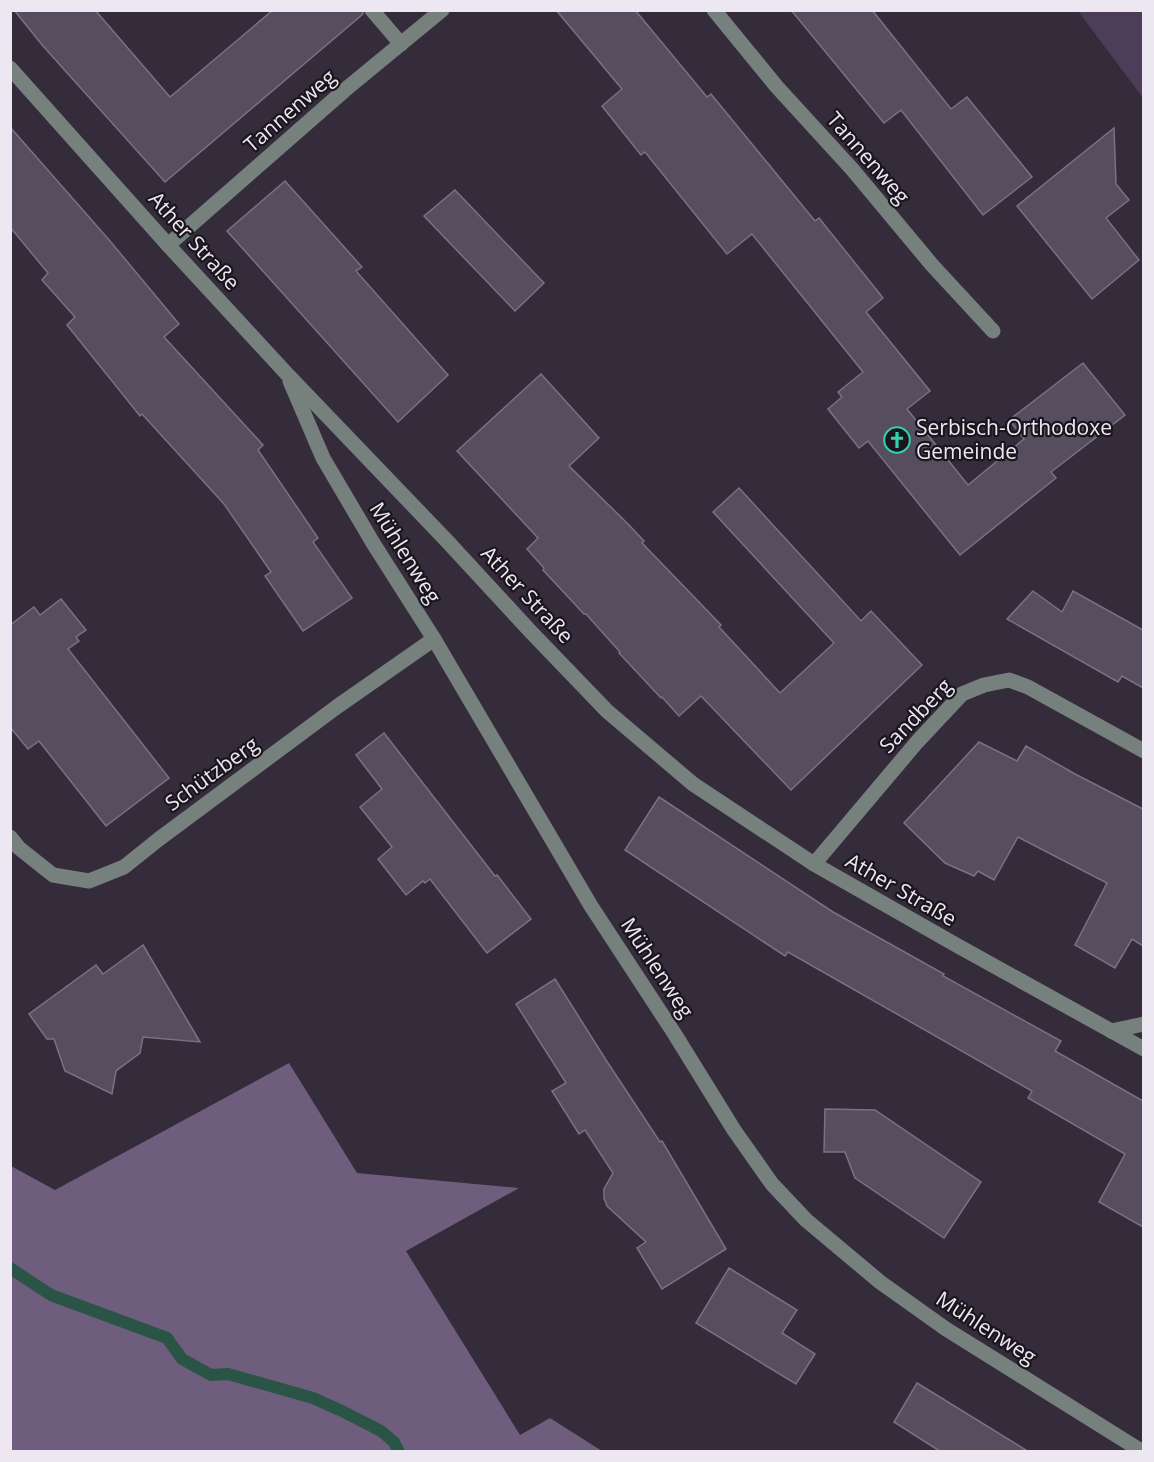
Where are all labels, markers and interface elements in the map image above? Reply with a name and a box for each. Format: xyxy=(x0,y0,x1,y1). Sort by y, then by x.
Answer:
street label: Tannenweg xyxy=(237,63,341,158)
street label: Tannenweg xyxy=(821,105,916,209)
street label: Ather Straße xyxy=(143,185,246,296)
place label: Serbisch-Orthodoxe Gemeinde xyxy=(916,413,1112,465)
church icon: Serbisch-Orthodoxe Gemeinde xyxy=(882,425,912,455)
street label: Mühlenweg xyxy=(364,497,448,608)
street label: Ather Straße xyxy=(475,540,580,649)
street label: Sandberg xyxy=(873,672,958,759)
street label: Schützberg xyxy=(159,730,264,817)
street label: Ather Straße xyxy=(841,846,962,932)
street label: Mühlenweg xyxy=(615,912,701,1023)
street label: Mühlenweg xyxy=(931,1284,1042,1370)

